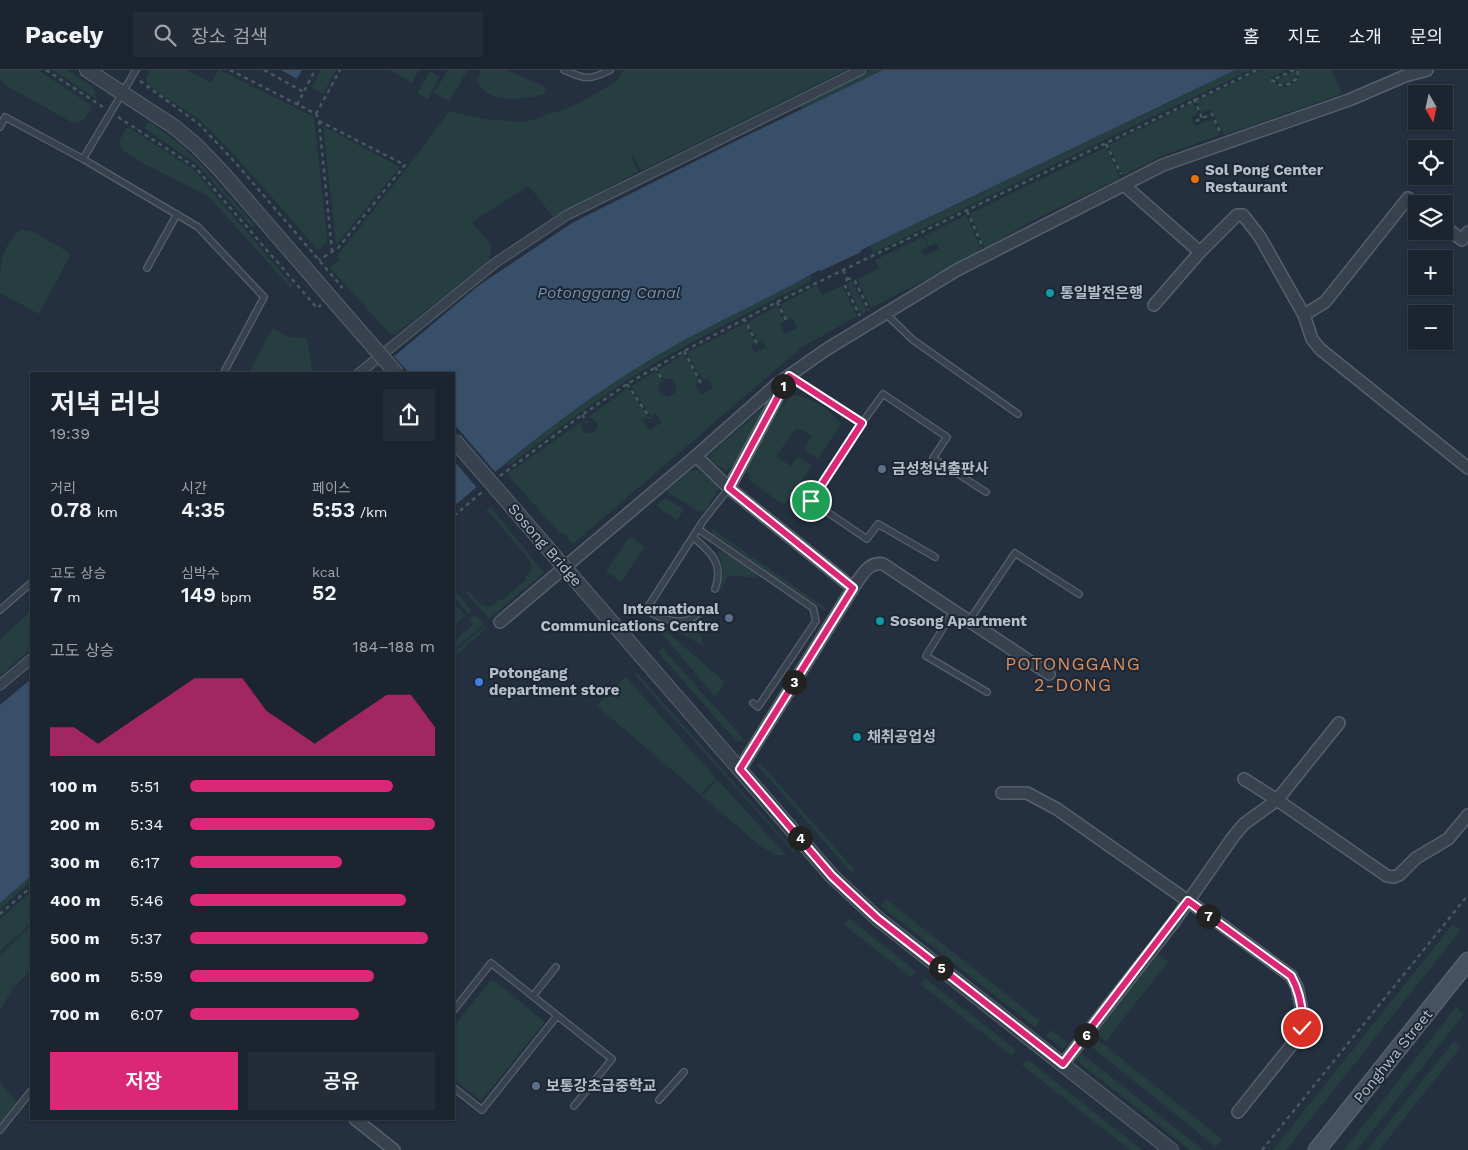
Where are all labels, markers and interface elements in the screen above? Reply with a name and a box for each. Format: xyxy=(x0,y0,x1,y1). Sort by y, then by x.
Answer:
search box xyxy=(133,12,483,57)
text: Pacely xyxy=(25,21,103,49)
icon: search xyxy=(151,21,179,49)
text: 장소 검색 xyxy=(191,25,268,48)
text: 홈 xyxy=(1243,26,1260,47)
text: 지도 xyxy=(1288,26,1321,47)
text: 소개 xyxy=(1349,26,1382,47)
text: 문의 xyxy=(1410,26,1443,47)
north arrow xyxy=(1408,85,1452,130)
map controls xyxy=(1408,85,1453,350)
button: locate xyxy=(1408,140,1453,185)
place label: Sol Pong Center Restaurant xyxy=(1205,161,1324,196)
marker: Sol Pong Center Restaurant xyxy=(1189,173,1201,185)
button: layers xyxy=(1408,195,1453,240)
button: + xyxy=(1408,250,1453,295)
water label: Potonggang Canal xyxy=(537,283,681,302)
place label: 통일발전은행 xyxy=(1060,284,1143,302)
marker: 통일발전은행 xyxy=(1044,287,1056,299)
button: − xyxy=(1408,305,1453,350)
pin: 1 xyxy=(770,374,796,398)
text: 1 xyxy=(780,378,787,394)
text: 저녁 러닝 xyxy=(50,388,162,421)
button: share xyxy=(383,389,435,441)
text: 19:39 xyxy=(50,424,90,443)
place label: 금성청년출판사 xyxy=(892,460,989,478)
marker: 금성청년출판사 xyxy=(876,463,888,475)
text: 거리 xyxy=(50,480,76,496)
text: 시간 xyxy=(181,480,207,496)
text: 페이스 xyxy=(312,480,351,496)
pin xyxy=(790,480,832,522)
icon: arrive xyxy=(797,487,825,515)
text: 0.78 xyxy=(50,497,92,522)
text: 4:35 xyxy=(181,497,225,522)
text: 5:53 xyxy=(312,497,355,522)
street label: Sosong Bridge xyxy=(504,500,586,590)
text: km xyxy=(92,504,118,520)
text: /km xyxy=(355,504,387,520)
text: kcal xyxy=(312,564,340,580)
text: 고도 상승 xyxy=(50,565,106,581)
text: 심박수 xyxy=(181,565,220,581)
text: 52 xyxy=(312,580,337,605)
text: 7 xyxy=(50,582,62,607)
text: 149 xyxy=(181,582,216,607)
text: m xyxy=(62,589,81,605)
text: bpm xyxy=(216,589,252,605)
place label: International Communications Centre xyxy=(540,600,719,635)
marker: International Communications Centre xyxy=(723,612,735,624)
place label: Sosong Apartment xyxy=(890,612,1027,630)
marker: Sosong Apartment xyxy=(874,615,886,627)
text: 184–188 m xyxy=(353,637,435,656)
text: 고도 상승 xyxy=(50,641,114,660)
district label: POTONGGANG 2-DONG xyxy=(1005,653,1141,695)
place label: Potongang department store xyxy=(489,664,620,699)
pin: 3 xyxy=(782,670,806,694)
text: 3 xyxy=(790,674,799,690)
marker: Potongang department store xyxy=(473,676,485,688)
place label: 채취공업성 xyxy=(867,728,936,746)
marker: 채취공업성 xyxy=(851,731,863,743)
text: 100 m xyxy=(50,777,97,796)
text: 5:51 xyxy=(130,777,160,796)
text: 200 m xyxy=(50,815,100,834)
text: 5:34 xyxy=(130,815,163,834)
pin: 4 xyxy=(788,826,812,850)
text: 4 xyxy=(796,830,805,846)
text: 300 m xyxy=(50,853,100,872)
text: 6:17 xyxy=(130,853,160,872)
text: 400 m xyxy=(50,891,101,910)
text: 5:46 xyxy=(130,891,164,910)
pin: 7 xyxy=(1196,904,1220,928)
text: 7 xyxy=(1204,908,1213,924)
text: 500 m xyxy=(50,929,100,948)
text: 5:37 xyxy=(130,929,162,948)
pin: 5 xyxy=(928,956,954,980)
text: 5 xyxy=(937,960,946,976)
text: 600 m xyxy=(50,967,100,986)
text: 5:59 xyxy=(130,967,163,986)
text: 700 m xyxy=(50,1005,100,1024)
text: 6:07 xyxy=(130,1005,163,1024)
street label: Ponghwa Street xyxy=(1350,1005,1437,1106)
pin xyxy=(1281,1007,1323,1049)
icon: check xyxy=(1288,1014,1316,1042)
pin: 6 xyxy=(1074,1022,1098,1048)
text: 6 xyxy=(1082,1027,1091,1043)
button: 저장 xyxy=(50,1052,238,1110)
button: 공유 xyxy=(248,1052,435,1110)
place label: 보통강초급중학교 xyxy=(546,1077,657,1095)
marker: 보통강초급중학교 xyxy=(530,1080,542,1092)

